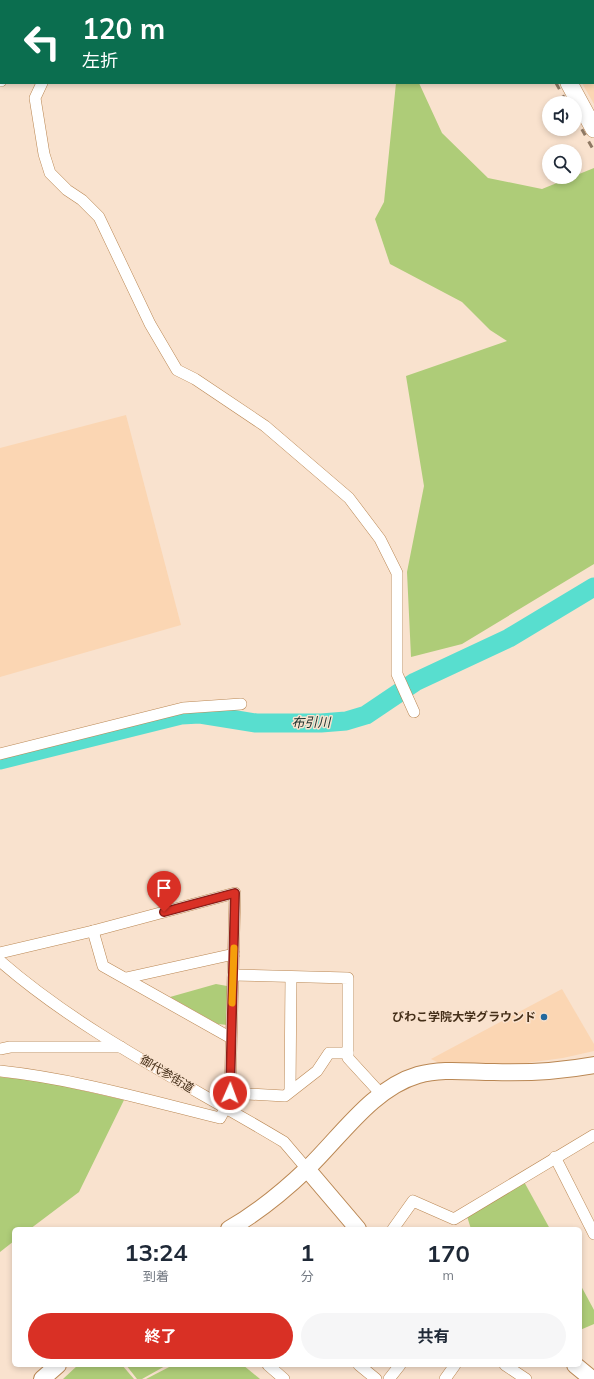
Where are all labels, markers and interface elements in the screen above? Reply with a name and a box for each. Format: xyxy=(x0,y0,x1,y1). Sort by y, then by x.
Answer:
text: 120 m xyxy=(82,11,165,46)
icon: left xyxy=(16,16,68,68)
text: 左折 xyxy=(82,49,118,72)
map controls xyxy=(542,96,582,184)
button: sound xyxy=(542,96,582,136)
button: search xyxy=(542,144,582,184)
water label: 布引川 xyxy=(291,714,333,730)
pin xyxy=(147,871,181,912)
icon: arrive xyxy=(153,877,175,899)
place label: びわこ学院大学グラウンド xyxy=(392,1009,536,1024)
marker: びわこ学院大学グラウンド xyxy=(539,1012,549,1022)
street label: 御代参街道 xyxy=(138,1052,197,1095)
position arrow xyxy=(209,1072,251,1114)
text: 13:24 xyxy=(124,1237,188,1267)
text: 1 xyxy=(300,1237,314,1267)
text: 170 xyxy=(427,1238,470,1268)
text: m xyxy=(442,1267,454,1283)
text: 到着 xyxy=(143,1268,169,1284)
text: 分 xyxy=(301,1268,314,1284)
button: 終了 xyxy=(28,1313,293,1359)
button: 共有 xyxy=(301,1313,566,1359)

